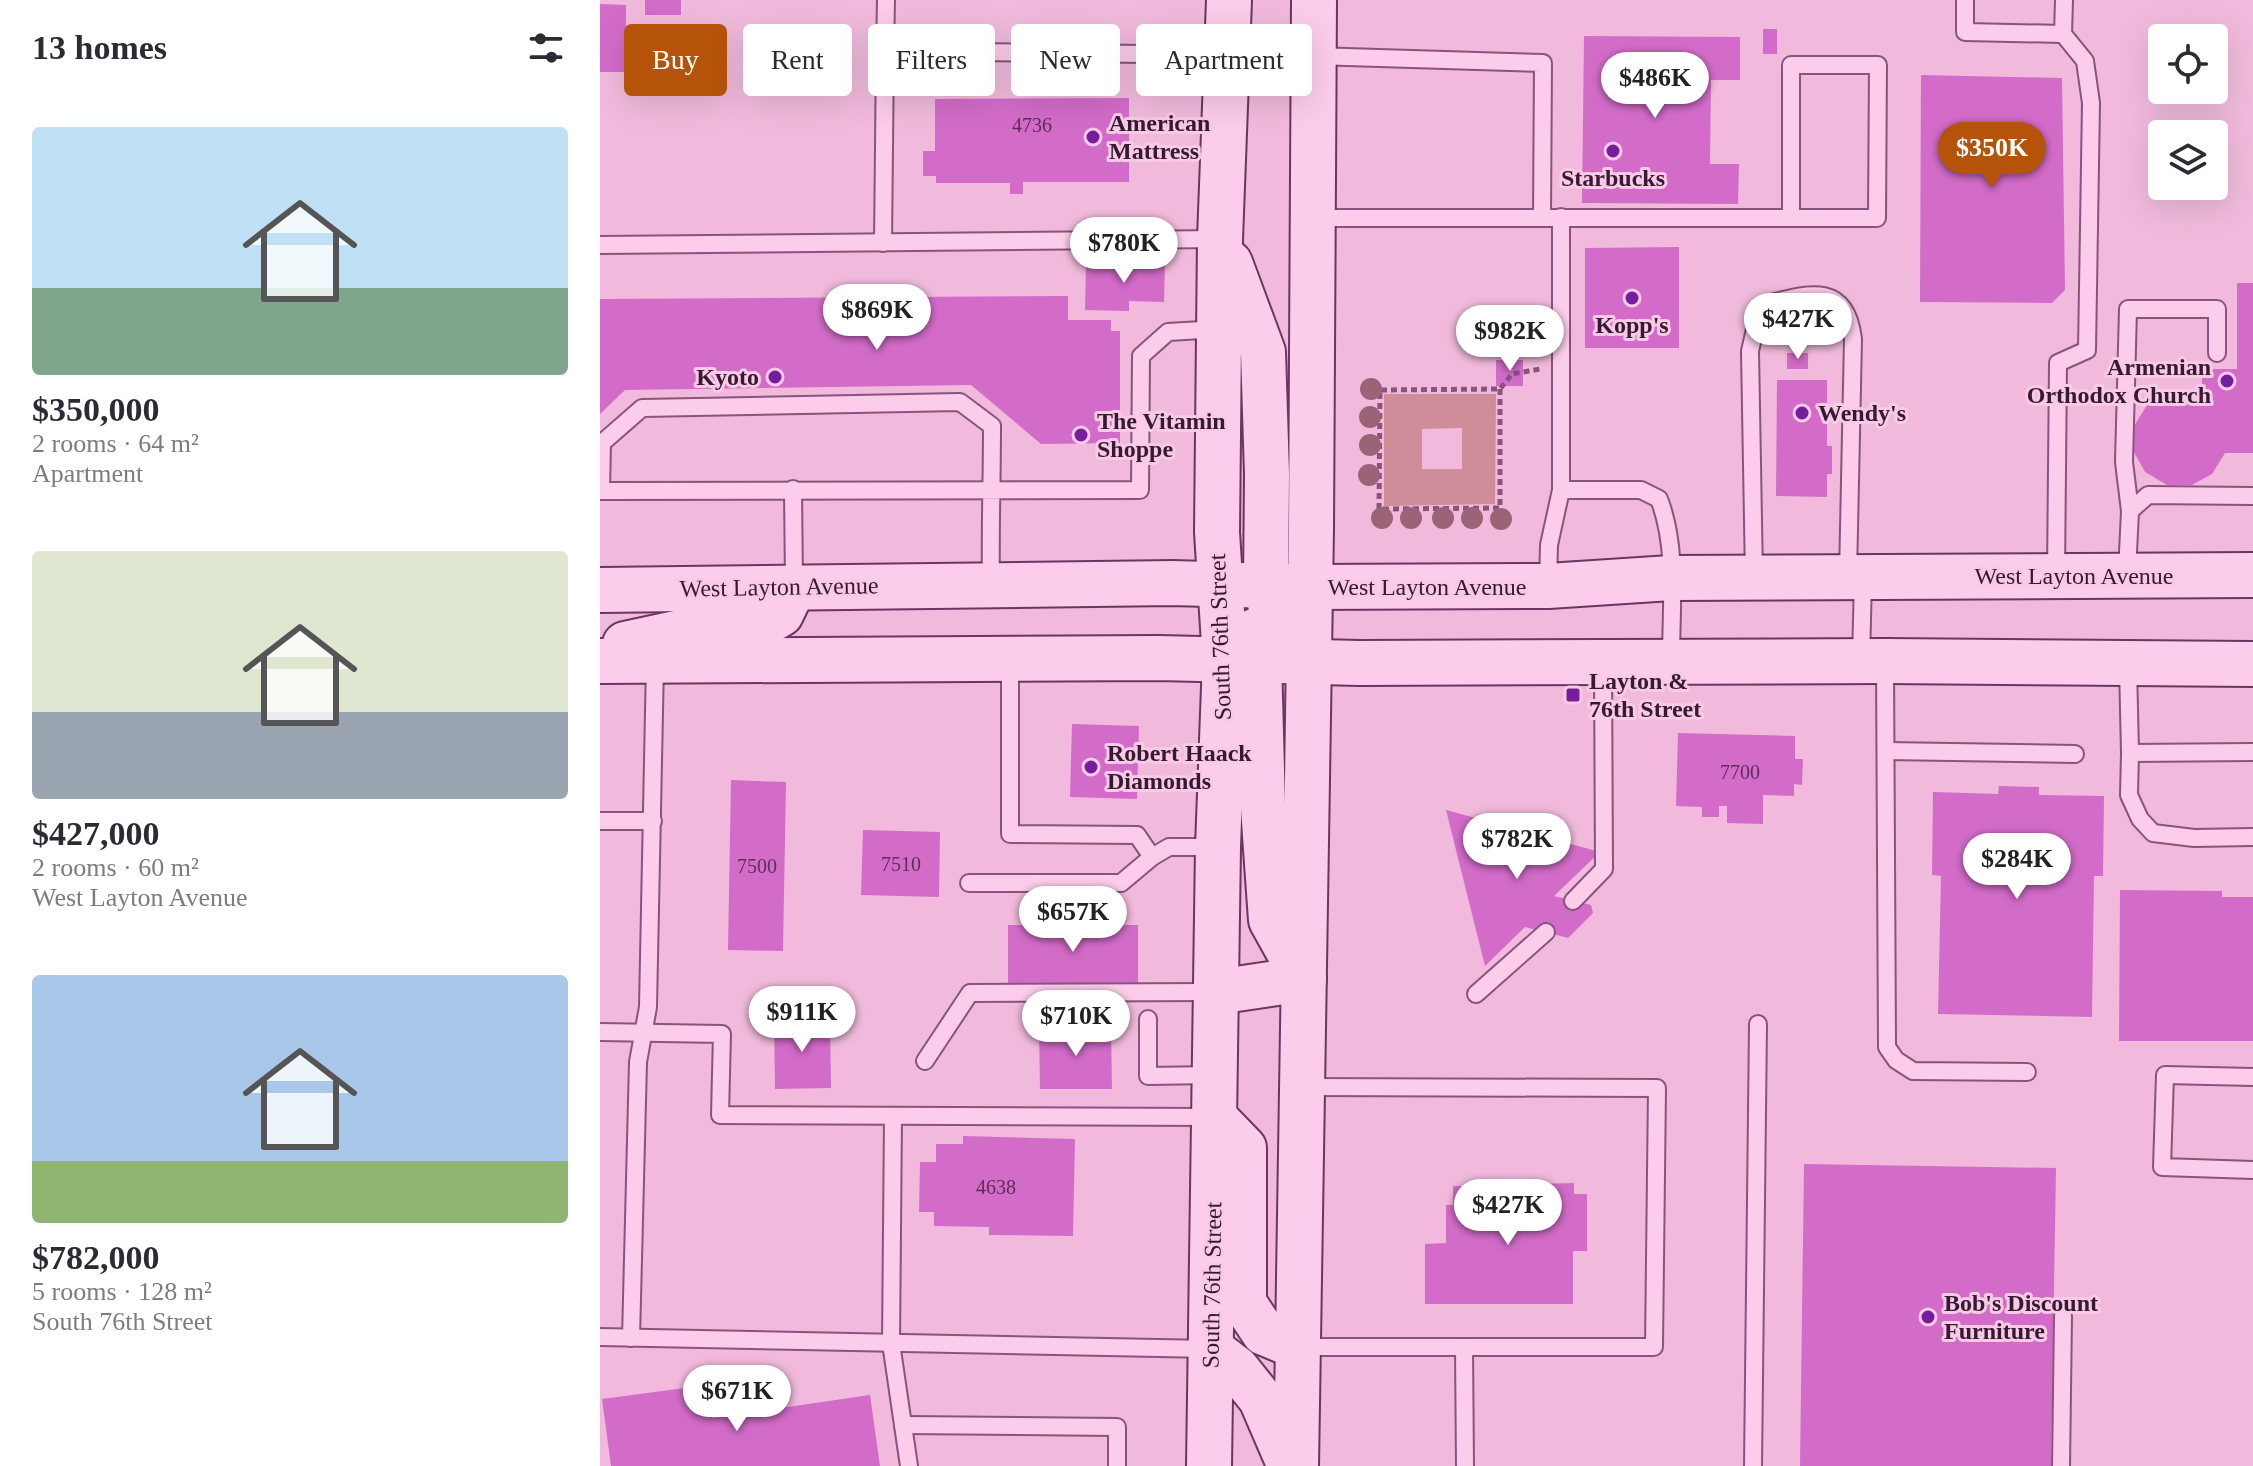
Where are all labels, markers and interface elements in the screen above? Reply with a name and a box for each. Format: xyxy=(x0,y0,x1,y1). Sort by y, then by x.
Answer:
chip: Buy xyxy=(624,24,727,96)
chip: Rent xyxy=(743,24,852,96)
chip: Filters xyxy=(868,24,995,96)
chip: New xyxy=(1011,24,1120,96)
chip: Apartment xyxy=(1136,24,1312,96)
map controls xyxy=(2148,24,2228,200)
button: locate xyxy=(2148,24,2228,104)
icon: filters xyxy=(524,26,568,70)
text: 13 homes xyxy=(32,29,167,66)
pin: $486K xyxy=(1599,52,1711,120)
text: $486K xyxy=(1619,63,1691,92)
place label: American Mattress xyxy=(1109,110,1210,164)
house number: 4736 xyxy=(1012,114,1052,136)
button: layers xyxy=(2148,120,2228,200)
pin: $350K xyxy=(1936,122,2048,190)
marker: American Mattress xyxy=(1084,128,1102,146)
text: $350K xyxy=(1956,133,2028,162)
marker: Starbucks xyxy=(1604,142,1622,160)
place label: Starbucks xyxy=(1561,165,1665,191)
icon: home xyxy=(228,179,372,323)
pin: $780K xyxy=(1068,217,1180,285)
text: $780K xyxy=(1088,228,1160,257)
pin: $869K xyxy=(821,284,933,352)
marker: Kopp's xyxy=(1623,289,1641,307)
pin: $427K xyxy=(1742,293,1854,361)
text: $869K xyxy=(841,295,913,324)
text: $427K xyxy=(1762,304,1834,333)
pin: $982K xyxy=(1454,305,1566,373)
place label: Kopp's xyxy=(1595,312,1669,338)
text: $982K xyxy=(1474,316,1546,345)
place label: Armenian Orthodox Church xyxy=(2027,354,2211,408)
place label: Kyoto xyxy=(696,364,759,390)
marker: Kyoto xyxy=(766,368,784,386)
marker: Armenian Orthodox Church xyxy=(2218,372,2236,390)
text: $350,000 xyxy=(32,391,160,428)
place label: Wendy's xyxy=(1818,400,1906,426)
marker: Wendy's xyxy=(1793,404,1811,422)
place label: The Vitamin Shoppe xyxy=(1097,408,1226,462)
marker: The Vitamin Shoppe xyxy=(1072,426,1090,444)
text: 2 rooms · 64 m² xyxy=(32,429,199,458)
text: Apartment xyxy=(32,459,143,488)
street label: South 76th Street xyxy=(1204,553,1236,721)
street label: West Layton Avenue xyxy=(1975,563,2173,589)
street label: West Layton Avenue xyxy=(679,572,879,602)
street label: West Layton Avenue xyxy=(1328,574,1526,600)
icon: home xyxy=(228,603,372,747)
place label: Layton & 76th Street xyxy=(1589,668,1701,722)
marker: Layton & 76th Street xyxy=(1564,686,1582,704)
place label: Robert Haack Diamonds xyxy=(1107,740,1252,794)
marker: Robert Haack Diamonds xyxy=(1082,758,1100,776)
house number: 7700 xyxy=(1720,761,1760,783)
pin: $782K xyxy=(1461,813,1573,881)
text: $427,000 xyxy=(32,815,160,852)
text: $782K xyxy=(1481,824,1553,853)
pin: $284K xyxy=(1961,833,2073,901)
text: $284K xyxy=(1981,844,2053,873)
text: 2 rooms · 60 m² xyxy=(32,853,199,882)
house number: 7510 xyxy=(881,853,921,875)
house number: 7500 xyxy=(737,855,777,877)
text: West Layton Avenue xyxy=(32,883,247,912)
pin: $657K xyxy=(1017,886,1129,954)
text: $657K xyxy=(1037,897,1109,926)
pin: $911K xyxy=(746,986,858,1054)
pin: $710K xyxy=(1020,990,1132,1058)
text: $911K xyxy=(767,997,837,1026)
text: $710K xyxy=(1040,1001,1112,1030)
icon: home xyxy=(228,1027,372,1171)
house number: 4638 xyxy=(976,1176,1016,1198)
pin: $427K xyxy=(1452,1179,1564,1247)
text: $427K xyxy=(1472,1190,1544,1219)
street label: South 76th Street xyxy=(1198,1201,1226,1369)
text: $782,000 xyxy=(32,1239,160,1276)
text: 5 rooms · 128 m² xyxy=(32,1277,212,1306)
place label: Bob's Discount Furniture xyxy=(1944,1290,2098,1344)
text: South 76th Street xyxy=(32,1307,213,1336)
marker: Bob's Discount Furniture xyxy=(1919,1308,1937,1326)
pin: $671K xyxy=(681,1365,793,1433)
text: $671K xyxy=(701,1376,773,1405)

